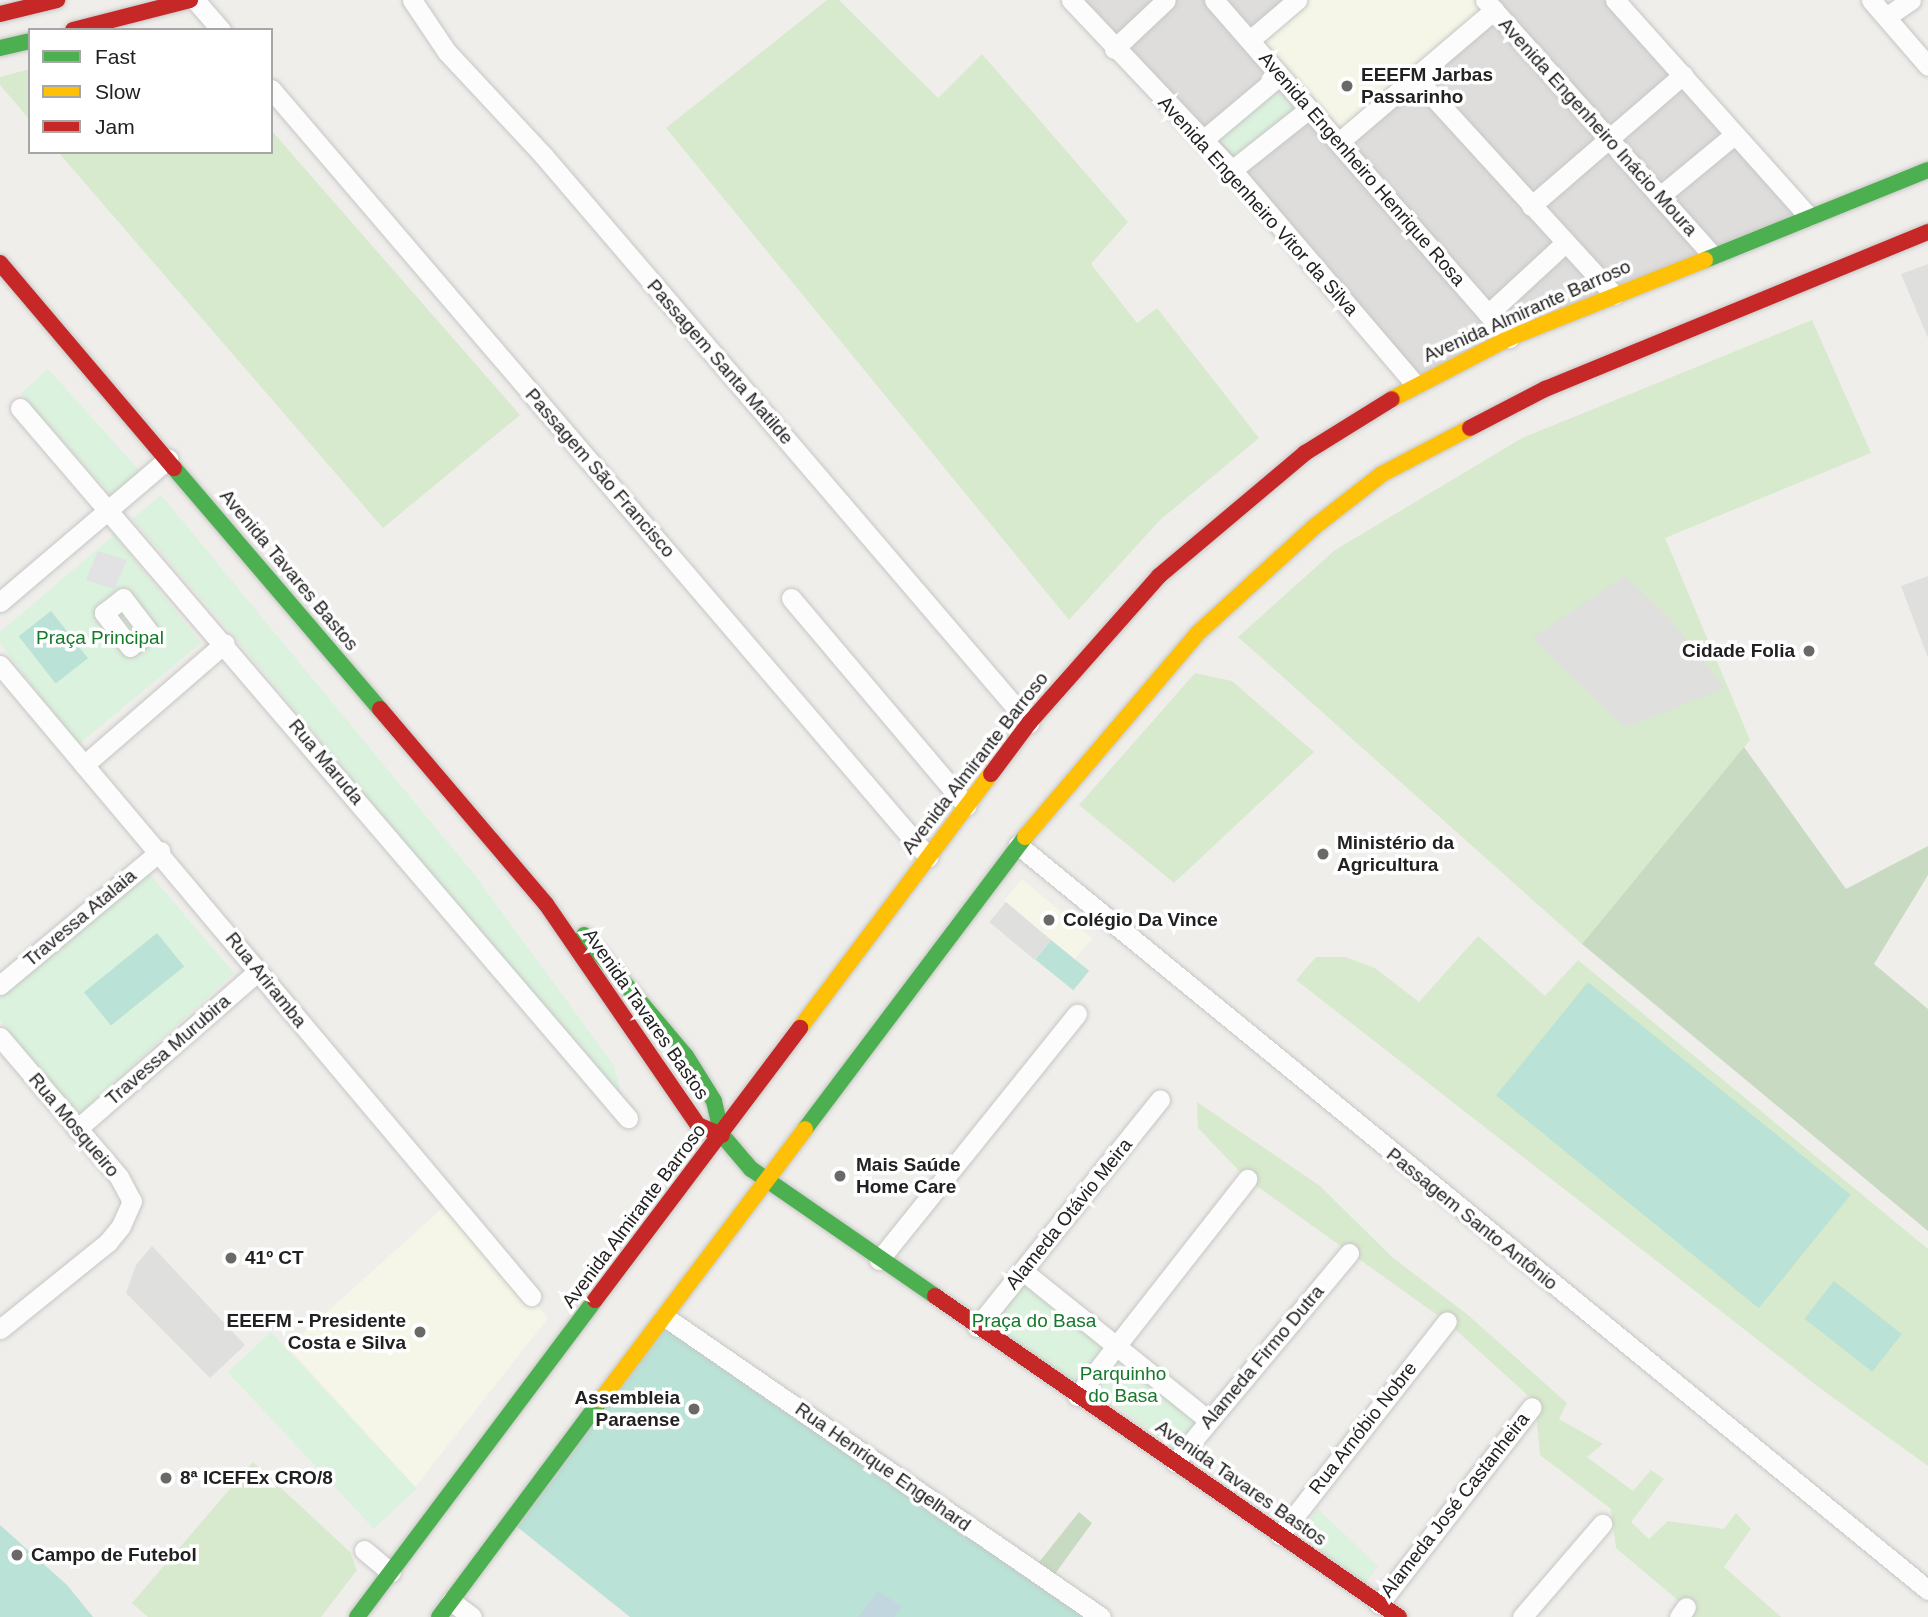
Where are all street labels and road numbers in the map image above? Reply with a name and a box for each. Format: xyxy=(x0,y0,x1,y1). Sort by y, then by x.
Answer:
street label: Avenida Engenheiro Inácio Moura xyxy=(1494,13,1702,241)
street label: Avenida Engenheiro Henrique Rosa xyxy=(1254,47,1470,291)
street label: Avenida Engenheiro Vitor da Silva xyxy=(1153,91,1363,321)
street label: Avenida Almirante Barroso xyxy=(1419,255,1635,367)
street label: Passagem Santa Matilde xyxy=(642,275,798,449)
street label: Passagem São Francisco xyxy=(520,384,680,562)
street label: Avenida Tavares Bastos xyxy=(215,485,363,655)
street label: Avenida Almirante Barroso xyxy=(897,667,1053,859)
street label: Rua Maruda xyxy=(284,715,368,809)
street label: Travessa Atalaia xyxy=(19,864,141,972)
street label: Avenida Tavares Bastos xyxy=(578,924,714,1104)
street label: Rua Ariramba xyxy=(220,927,312,1033)
street label: Travessa Murubira xyxy=(101,990,235,1110)
street label: Rua Mosqueiro xyxy=(24,1068,124,1182)
street label: Avenida Almirante Barroso xyxy=(557,1119,711,1313)
street label: Alameda Otávio Meira xyxy=(1001,1134,1137,1294)
street label: Passagem Santo Antônio xyxy=(1382,1143,1562,1295)
street label: Alameda Firmo Dutra xyxy=(1195,1281,1329,1433)
street label: Rua Arnóbio Nobre xyxy=(1304,1357,1422,1499)
street label: Rua Henrique Engelhard xyxy=(791,1398,975,1536)
street label: Alameda José Castanheira xyxy=(1376,1408,1534,1602)
street label: Avenida Tavares Bastos xyxy=(1151,1415,1331,1551)

